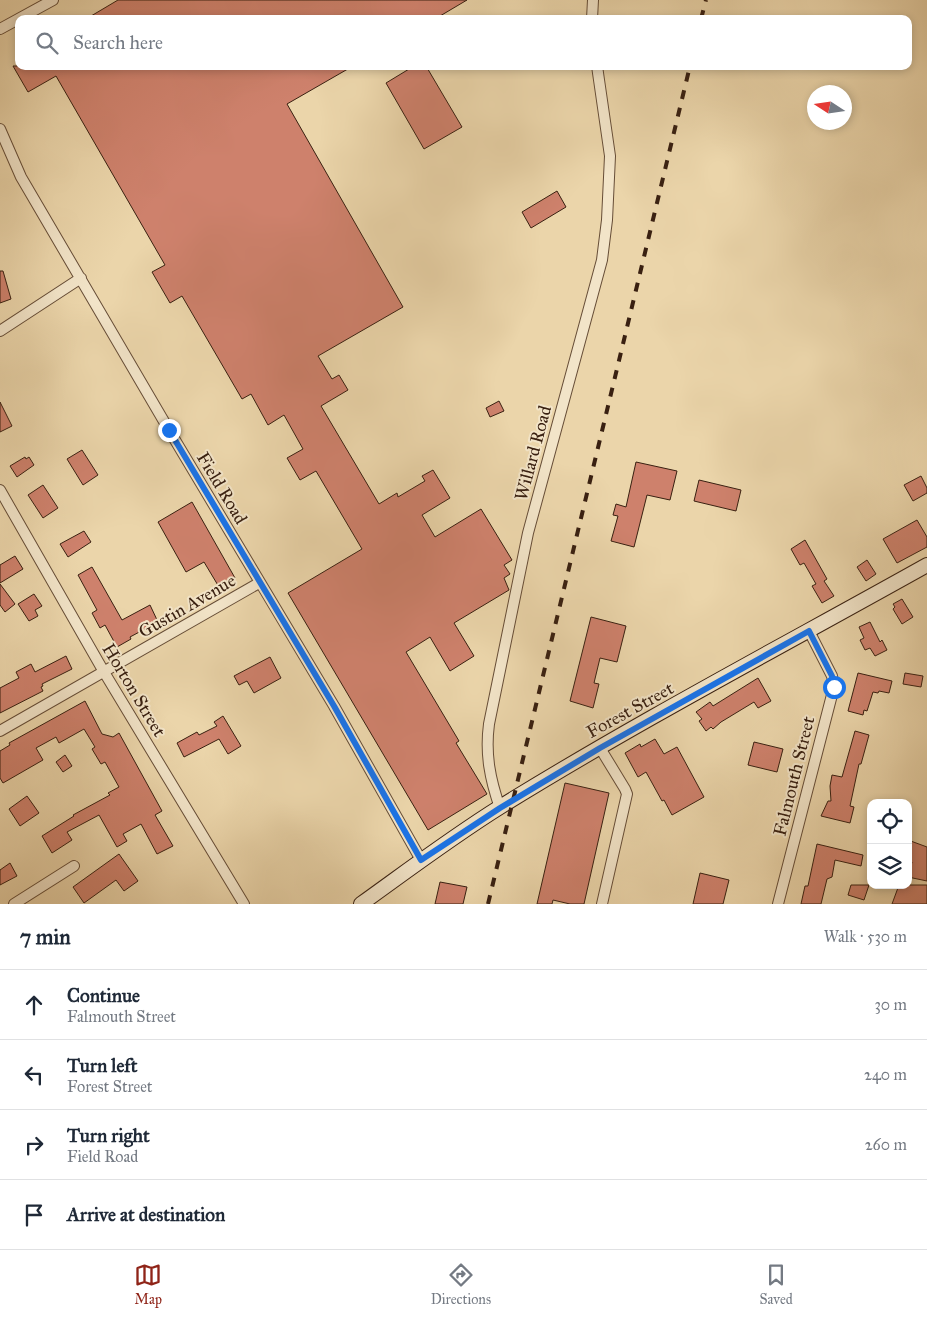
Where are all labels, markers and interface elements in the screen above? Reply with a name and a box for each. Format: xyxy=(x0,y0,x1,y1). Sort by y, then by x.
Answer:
search box xyxy=(15,15,912,70)
icon: search xyxy=(33,29,61,57)
text: Search here xyxy=(73,31,163,54)
north arrow xyxy=(807,85,852,130)
street label: Willard Road xyxy=(510,403,556,503)
route end xyxy=(158,419,181,442)
street label: Field Road xyxy=(192,448,252,528)
street label: Gustin Avenue xyxy=(135,569,239,643)
street label: Horton Street xyxy=(97,639,171,741)
route start xyxy=(823,676,846,699)
street label: Forest Street xyxy=(583,677,678,743)
street label: Falmouth Street xyxy=(768,713,820,838)
map controls xyxy=(867,799,912,889)
button: locate xyxy=(867,799,912,844)
button: layers xyxy=(867,844,912,889)
text: 7 min xyxy=(20,924,71,950)
text: Walk · 530 m xyxy=(824,927,907,946)
text: Continue xyxy=(67,984,140,1007)
icon: ahead xyxy=(20,991,48,1019)
text: 30 m xyxy=(874,995,907,1014)
text: Falmouth Street xyxy=(67,1007,176,1026)
text: Turn left xyxy=(67,1054,137,1077)
icon: left xyxy=(20,1061,48,1089)
text: 240 m xyxy=(864,1065,907,1084)
text: Forest Street xyxy=(67,1077,152,1096)
text: Turn right xyxy=(67,1124,150,1147)
icon: right xyxy=(20,1131,48,1159)
text: 260 m xyxy=(865,1135,907,1154)
text: Field Road xyxy=(67,1147,138,1166)
icon: arrive xyxy=(20,1201,48,1229)
text: Arrive at destination xyxy=(67,1203,225,1226)
tab: Map xyxy=(134,1261,162,1308)
tab: Directions xyxy=(431,1261,491,1308)
tab: Saved xyxy=(760,1261,793,1308)

